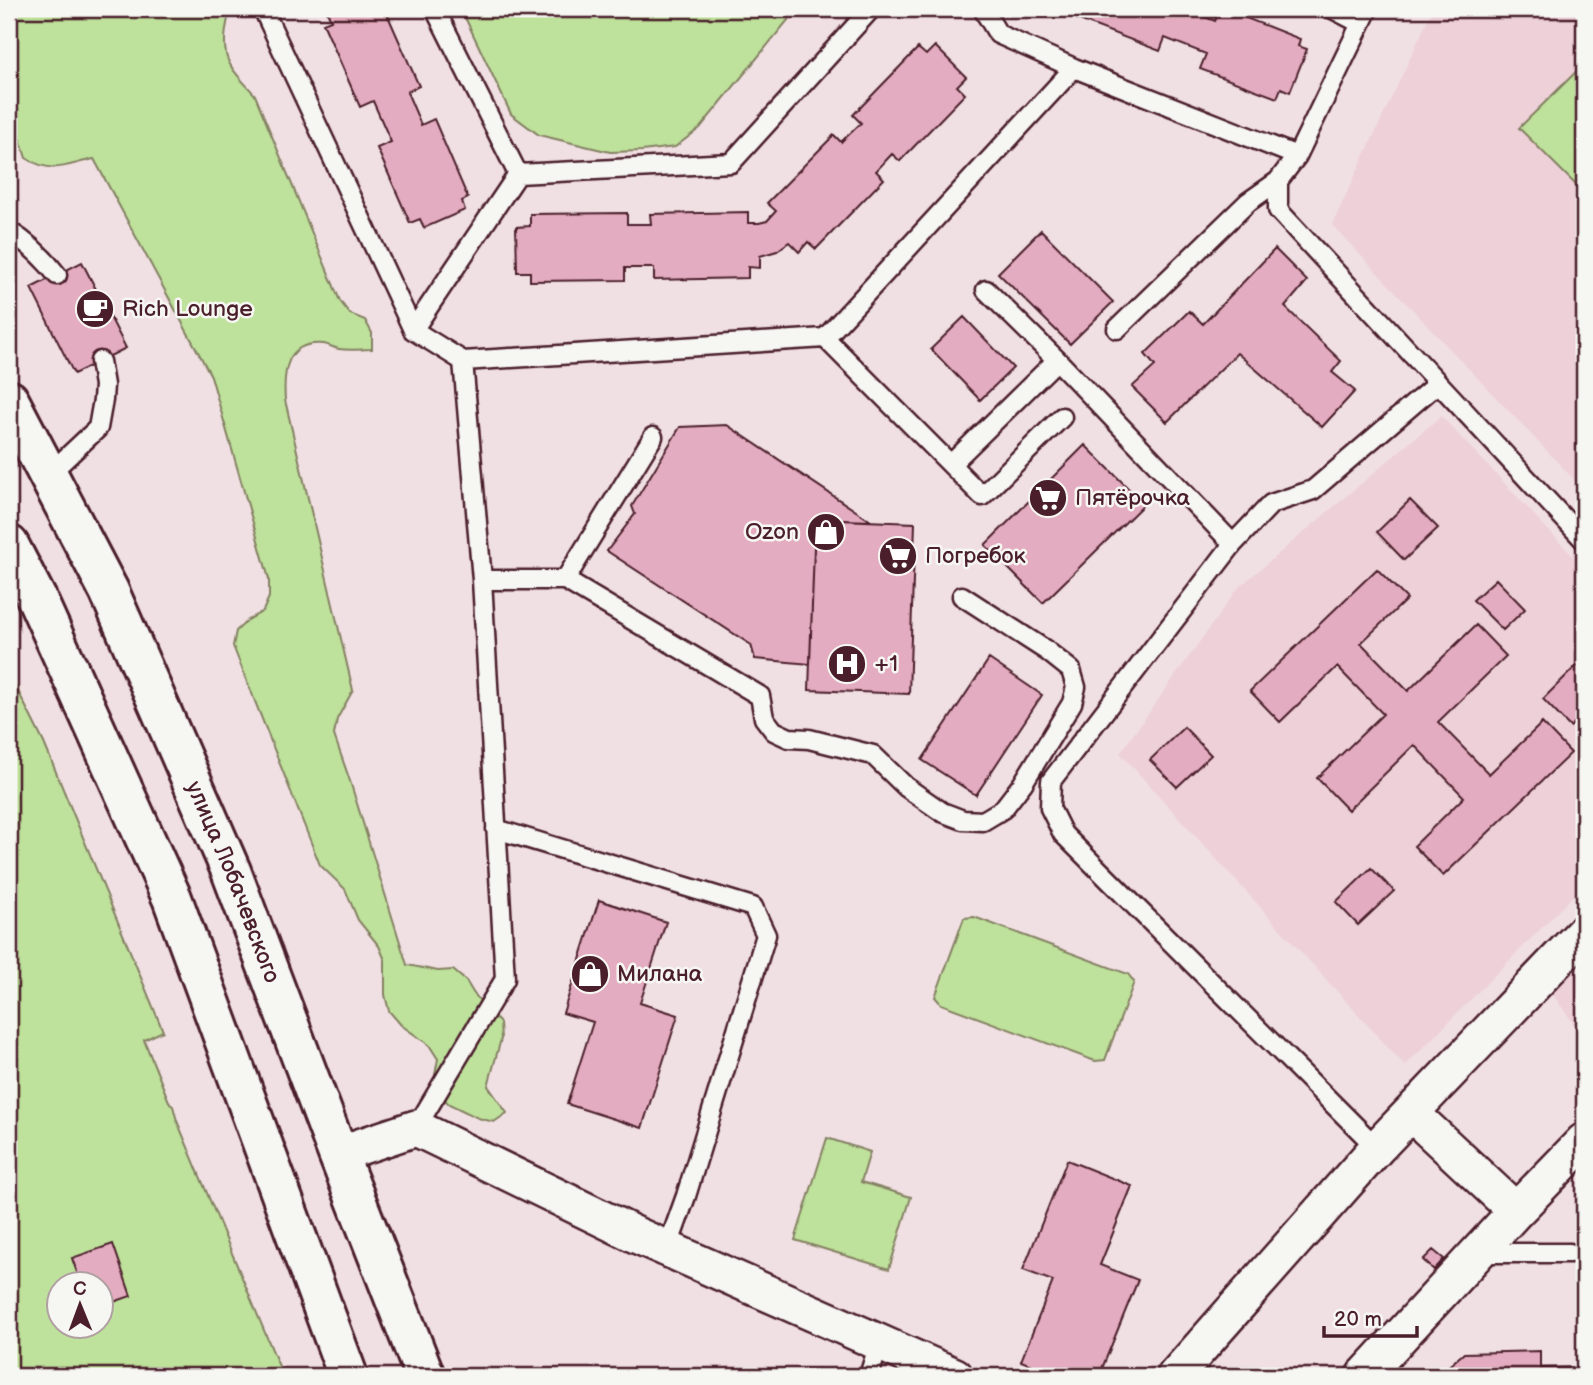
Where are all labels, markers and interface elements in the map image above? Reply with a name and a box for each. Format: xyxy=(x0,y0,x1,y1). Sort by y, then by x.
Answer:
cafe icon: Rich Lounge xyxy=(74,288,116,330)
place label: Rich Lounge xyxy=(122,295,253,323)
supermarket icon: Пятёрочка xyxy=(1027,477,1069,519)
place label: Пятёрочка xyxy=(1075,484,1191,512)
shop icon: Ozon xyxy=(805,511,847,553)
place label: Ozon xyxy=(745,518,799,546)
supermarket icon: Погребок xyxy=(877,535,919,577)
place label: Погребок xyxy=(925,542,1027,570)
hospital icon: +1 xyxy=(826,643,868,685)
place label: +1 xyxy=(874,650,898,678)
street label: улица Лобачевского xyxy=(180,777,286,987)
shop icon: Милана xyxy=(569,953,611,995)
place label: Милана xyxy=(617,960,703,988)
north arrow xyxy=(46,1270,116,1340)
text: С xyxy=(73,1278,87,1301)
scale bar xyxy=(1324,1294,1416,1338)
text: 20 m xyxy=(1334,1307,1382,1332)

